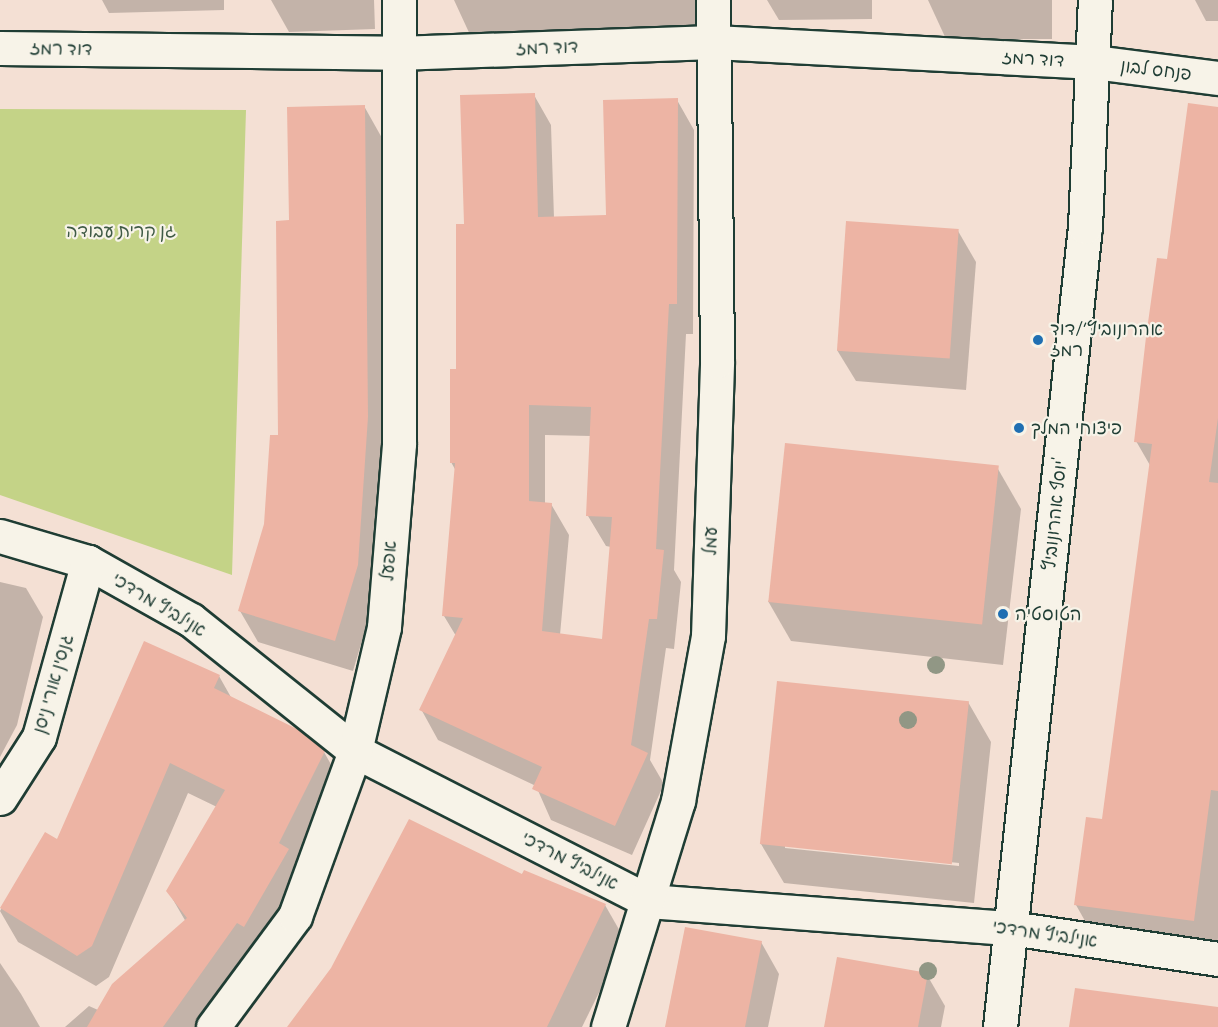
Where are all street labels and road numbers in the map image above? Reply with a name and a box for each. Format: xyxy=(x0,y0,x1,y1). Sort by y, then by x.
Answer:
street label: דוד רמז xyxy=(515,36,579,60)
street label: דוד רמז xyxy=(30,38,92,60)
street label: דוד רמז xyxy=(1001,47,1065,71)
street label: פנחס לבון xyxy=(1119,55,1193,85)
street label: יוסף אהרונוביץ' xyxy=(1038,457,1072,571)
street label: עמל xyxy=(700,526,722,556)
street label: אפעל xyxy=(377,540,401,582)
street label: אנילביץ מרדכי xyxy=(108,568,210,642)
street label: גנסין אורי ניסן xyxy=(29,632,77,736)
street label: אנילביץ מרדכי xyxy=(518,827,622,895)
street label: אנילביץ מרדכי xyxy=(991,916,1099,952)

